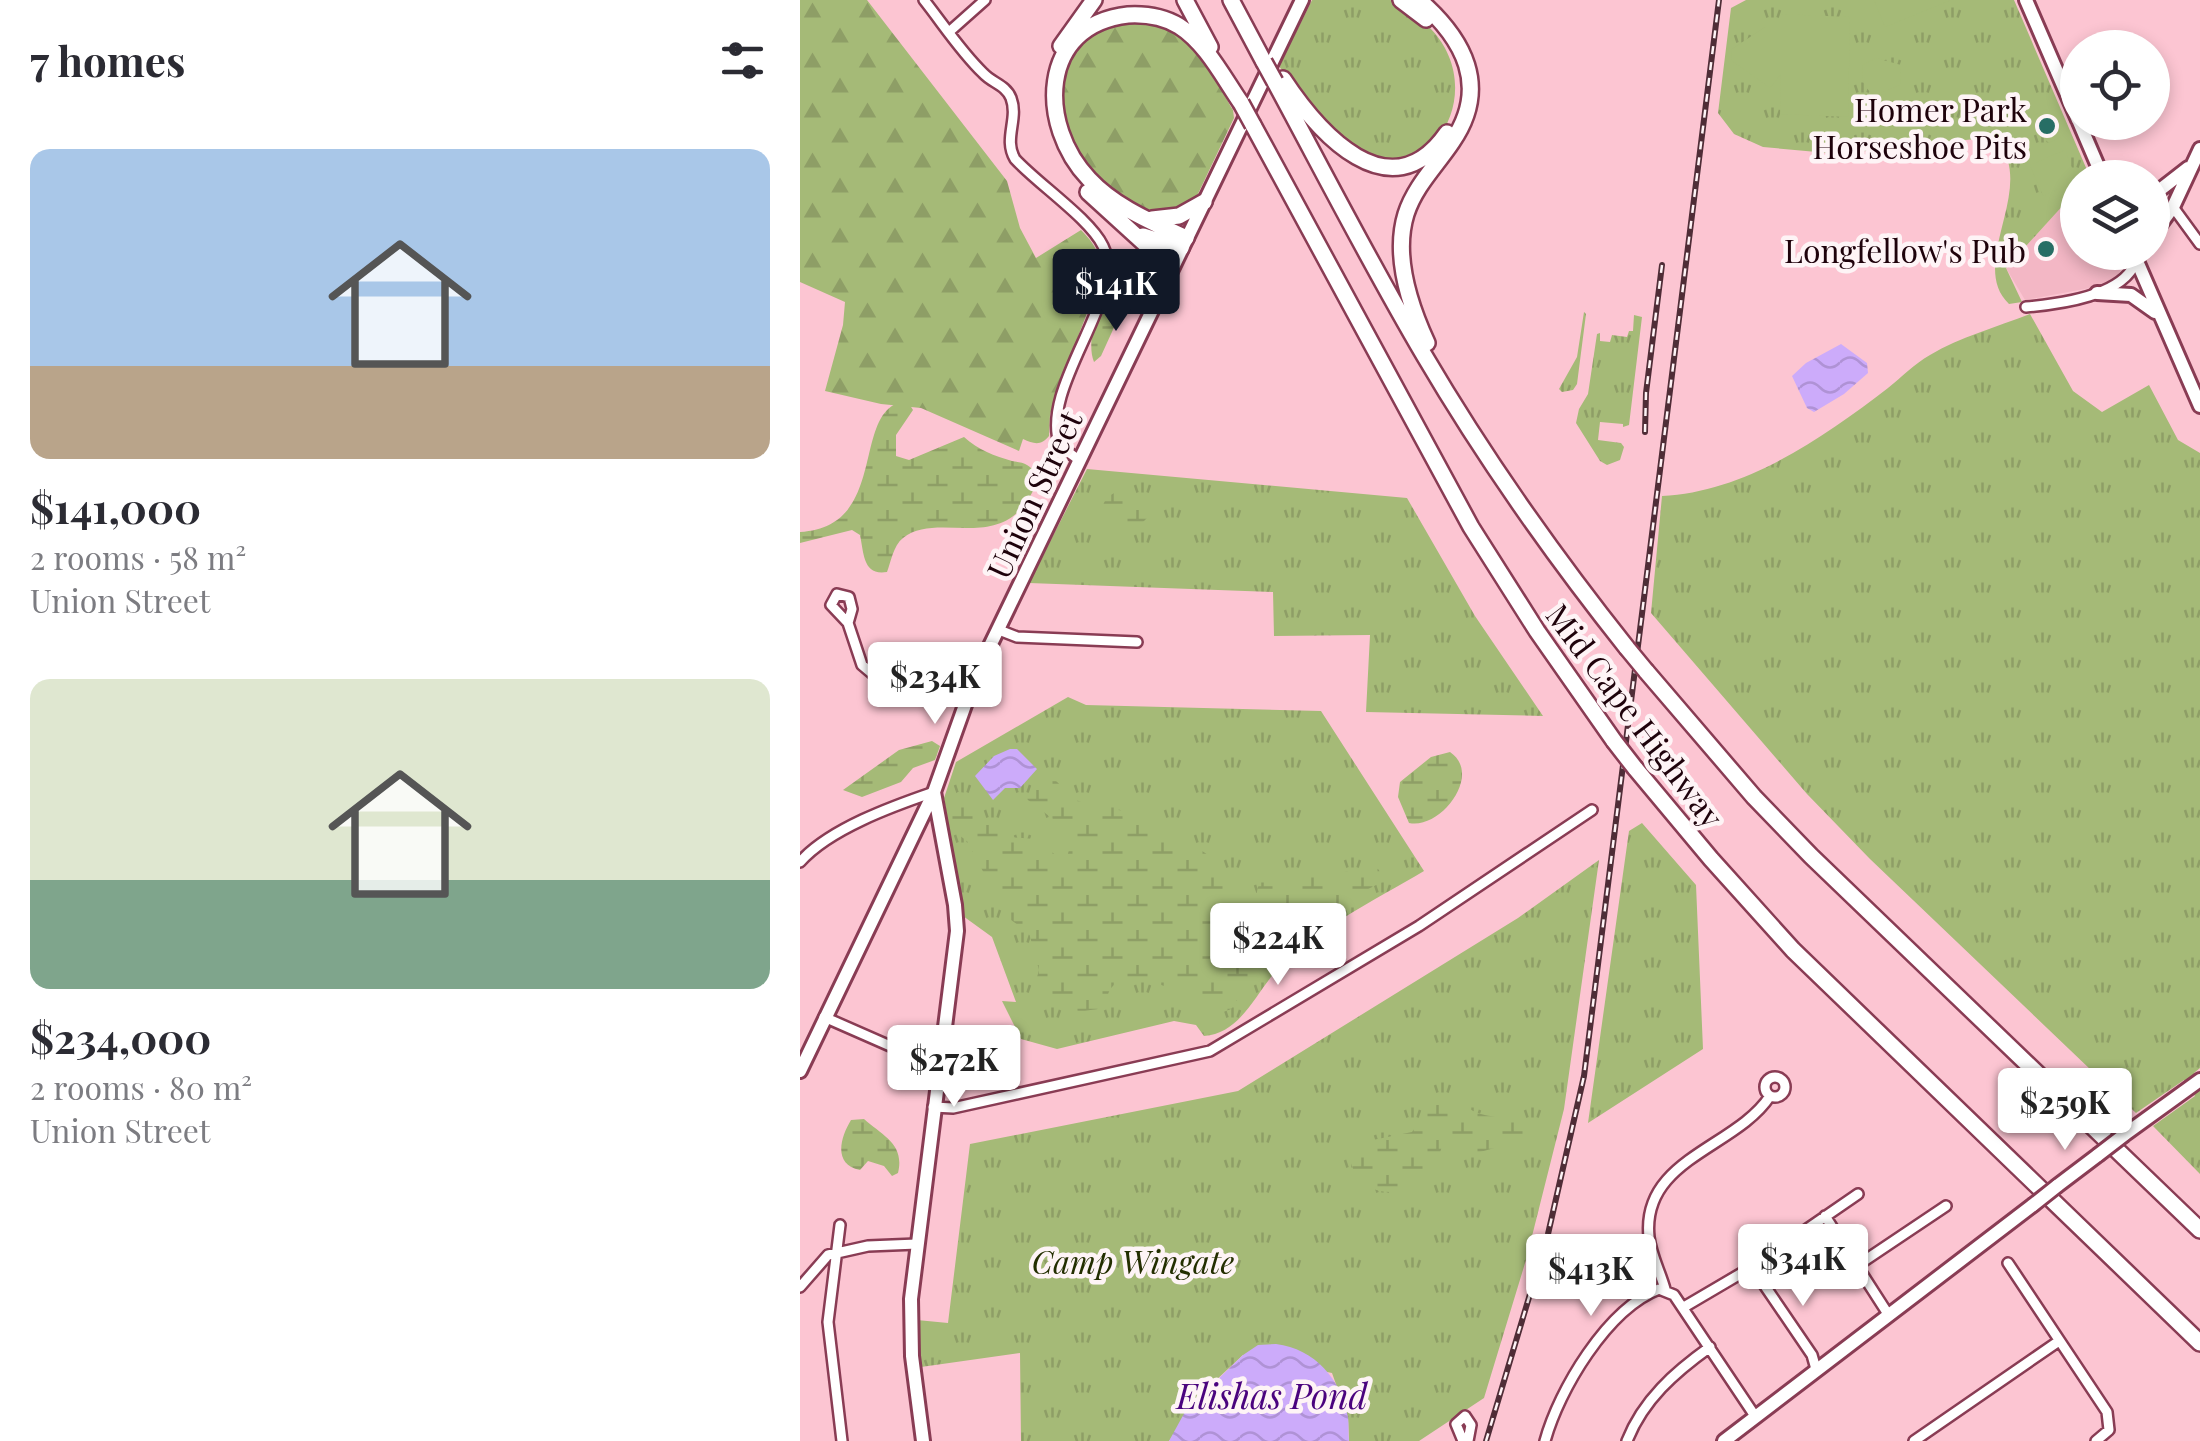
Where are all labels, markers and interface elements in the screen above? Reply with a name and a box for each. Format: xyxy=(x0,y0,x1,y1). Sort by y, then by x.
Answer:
map controls xyxy=(2060,30,2170,270)
button: locate xyxy=(2060,30,2170,140)
text: 7 homes xyxy=(30,32,185,88)
icon: filters xyxy=(715,33,770,88)
place label: Homer Park Horseshoe Pits xyxy=(1813,87,2027,167)
marker: Homer Park Horseshoe Pits xyxy=(2036,115,2058,137)
button: layers xyxy=(2060,160,2170,270)
icon: home xyxy=(310,214,490,394)
place label: Longfellow's Pub xyxy=(1784,228,2026,271)
marker: Longfellow's Pub xyxy=(2035,238,2057,260)
pin: $141K xyxy=(1046,249,1186,334)
text: $141K xyxy=(1075,260,1157,303)
street label: Union Street xyxy=(975,403,1091,585)
text: $141,000 xyxy=(30,479,201,535)
text: 2 rooms · 58 m² xyxy=(30,535,246,578)
text: Union Street xyxy=(30,578,210,621)
street label: Mid Cape Highway xyxy=(1538,594,1734,836)
pin: $234K xyxy=(865,642,1005,727)
text: $234K xyxy=(890,653,980,696)
icon: home xyxy=(310,744,490,924)
pin: $224K xyxy=(1208,903,1348,988)
text: $224K xyxy=(1232,914,1324,957)
text: $234,000 xyxy=(30,1009,211,1065)
pin: $272K xyxy=(884,1025,1024,1110)
text: $272K xyxy=(909,1036,999,1079)
text: 2 rooms · 80 m² xyxy=(30,1065,252,1108)
pin: $259K xyxy=(1995,1068,2135,1153)
text: $259K xyxy=(2020,1079,2110,1122)
text: Union Street xyxy=(30,1108,210,1151)
pin: $341K xyxy=(1733,1224,1873,1309)
pin: $413K xyxy=(1521,1234,1661,1319)
text: $341K xyxy=(1760,1235,1846,1278)
park label: Camp Wingate xyxy=(1032,1239,1235,1282)
text: $413K xyxy=(1548,1245,1634,1288)
water label: Elishas Pond xyxy=(1175,1371,1368,1418)

